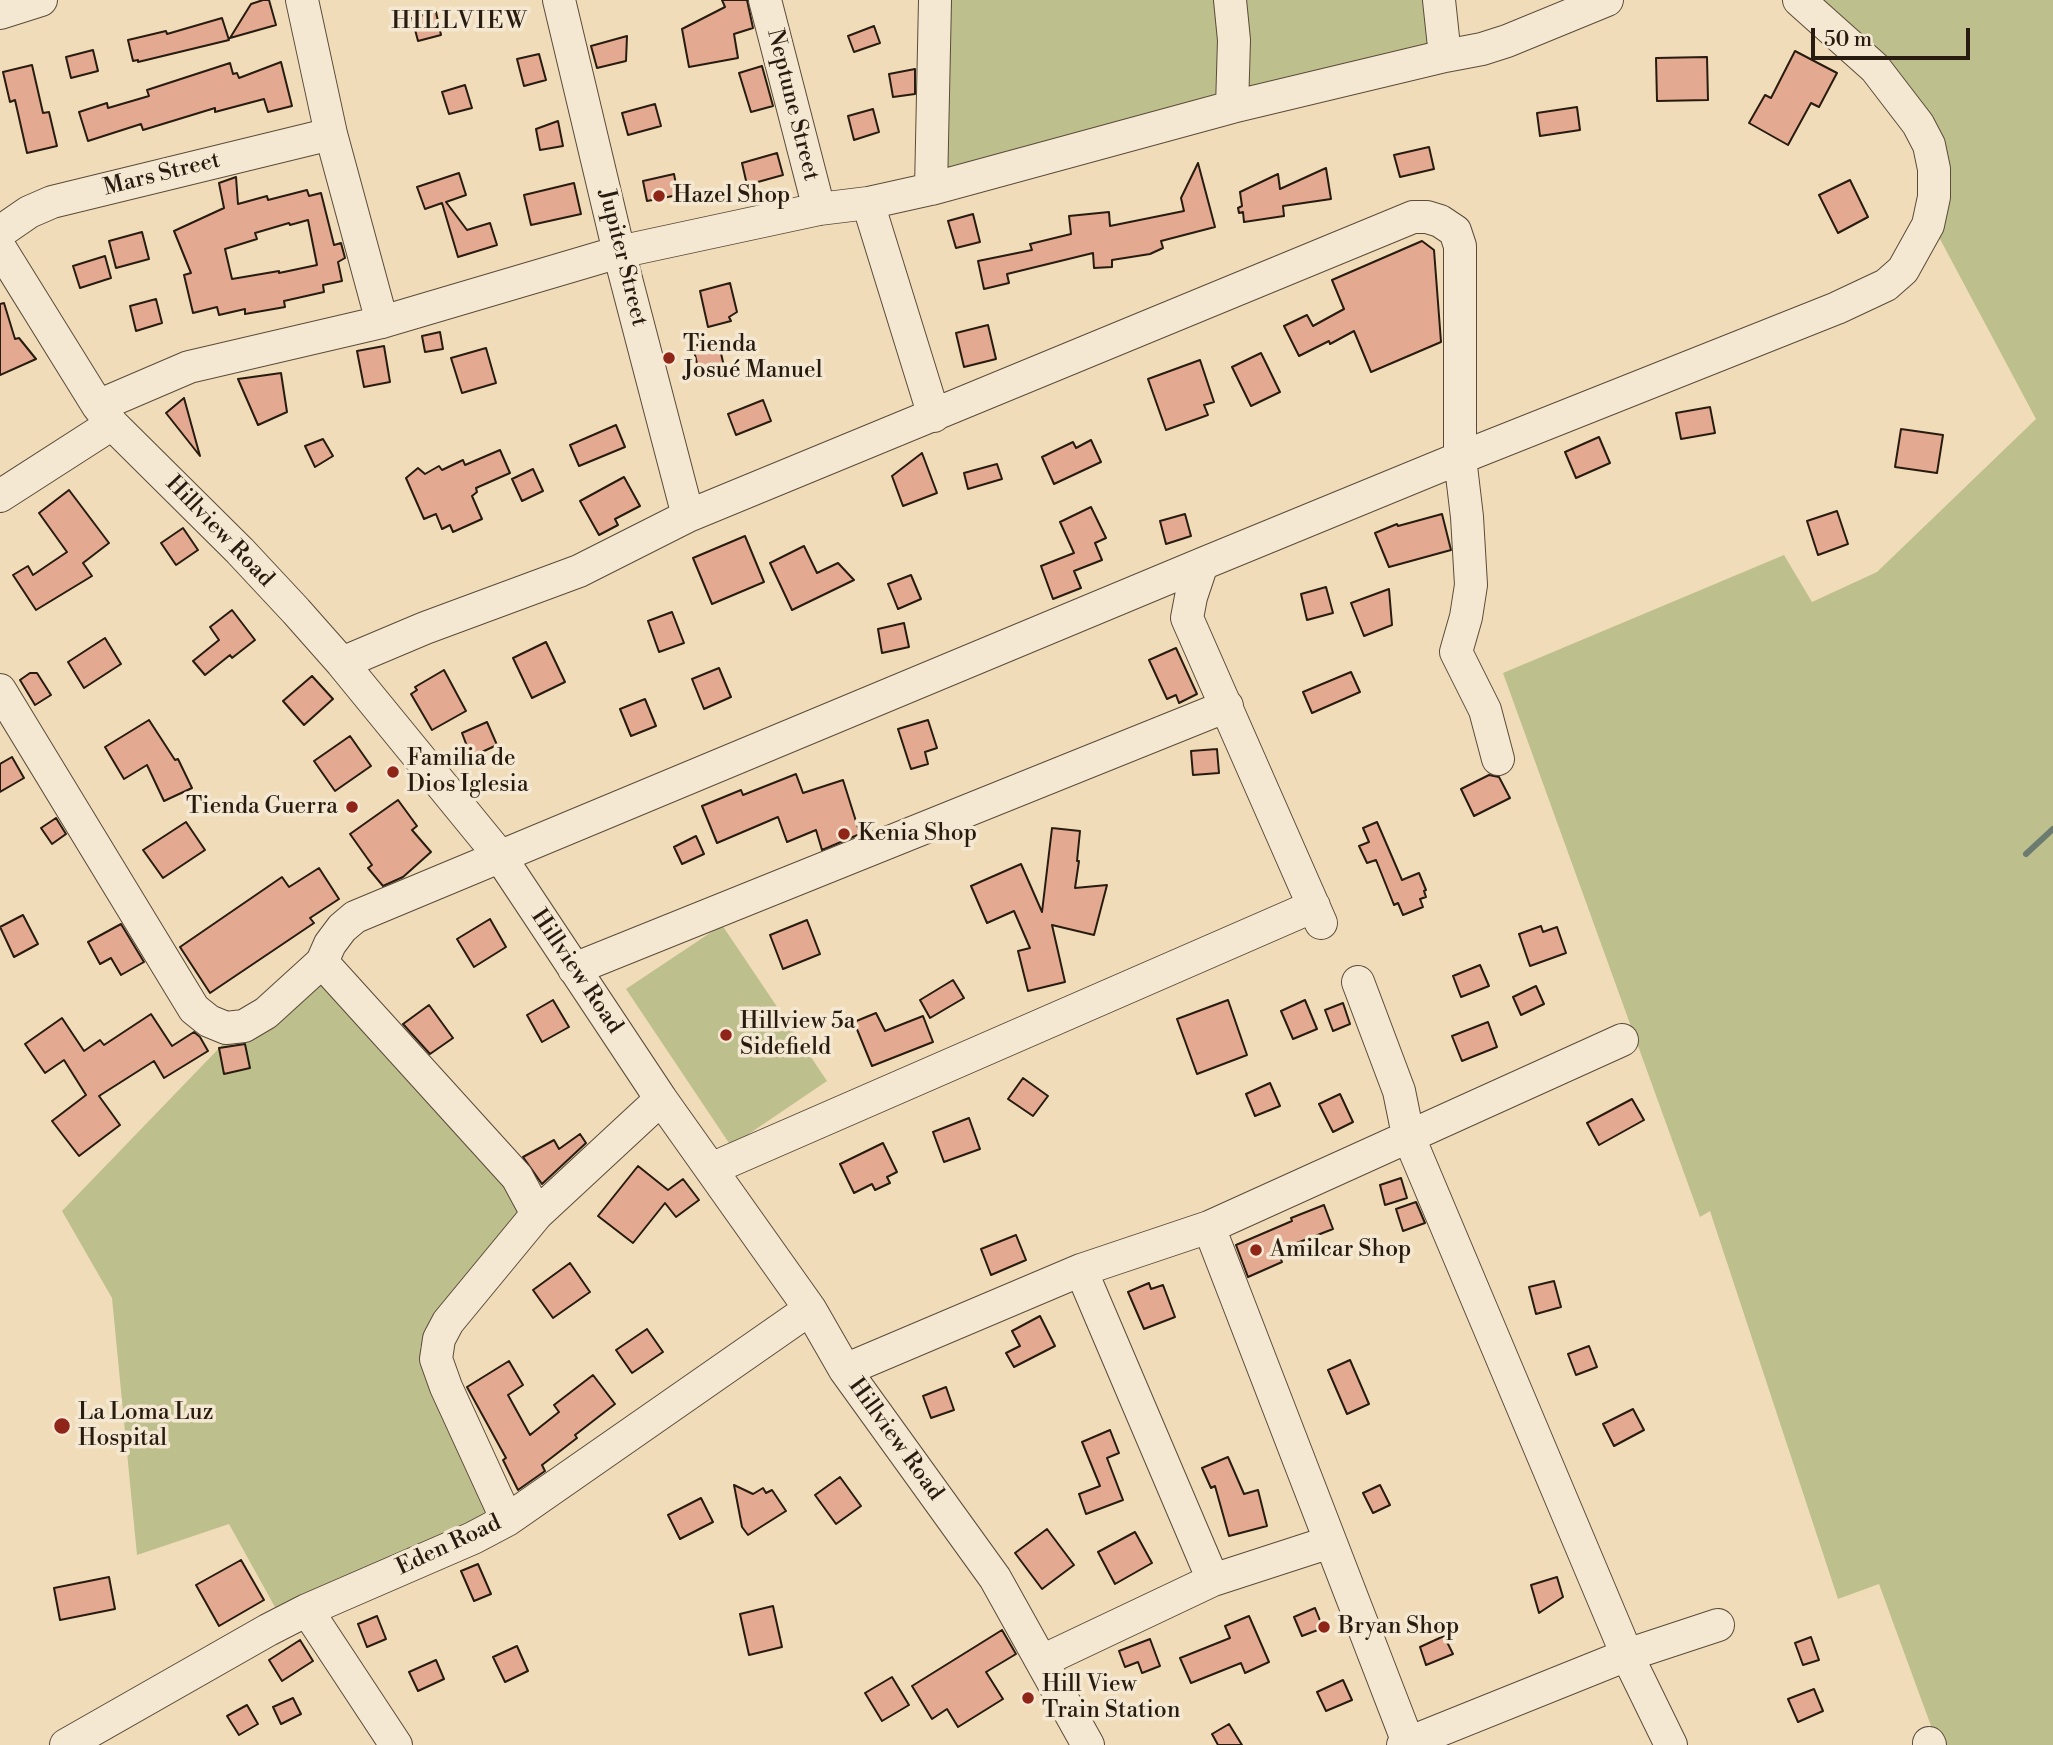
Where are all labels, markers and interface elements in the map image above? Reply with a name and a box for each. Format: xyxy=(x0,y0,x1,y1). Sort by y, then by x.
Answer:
district label: HILLVIEW xyxy=(392,8,528,36)
scale bar xyxy=(1815,14,1974,58)
street label: Neptune Street xyxy=(760,26,824,184)
text: 50 m xyxy=(1824,27,1872,53)
street label: Mars Street xyxy=(101,147,223,203)
place label: Hazel Shop xyxy=(673,182,790,210)
street label: Jupiter Street xyxy=(592,187,652,329)
marker: Hazel Shop xyxy=(651,188,667,204)
place label: Tienda Josué Manuel xyxy=(683,331,823,385)
marker: Tienda Josué Manuel xyxy=(661,350,677,366)
street label: Hillview Road xyxy=(159,471,279,593)
place label: Familia de Dios Iglesia xyxy=(407,745,529,799)
marker: Familia de Dios Iglesia xyxy=(385,764,401,780)
place label: Tienda Guerra xyxy=(186,793,338,821)
marker: Tienda Guerra xyxy=(344,799,360,815)
place label: Kenia Shop xyxy=(858,820,977,848)
marker: Kenia Shop xyxy=(836,826,852,842)
street label: Hillview Road xyxy=(524,904,628,1040)
place label: Hillview 5a Sidefield xyxy=(740,1008,855,1062)
marker: Hillview 5a Sidefield xyxy=(718,1027,734,1043)
place label: Amilcar Shop xyxy=(1270,1236,1411,1264)
marker: Amilcar Shop xyxy=(1248,1242,1264,1258)
street label: Hillview Road xyxy=(841,1374,949,1506)
place label: La Loma Luz Hospital xyxy=(78,1399,214,1453)
marker: La Loma Luz Hospital xyxy=(52,1416,72,1436)
street label: Eden Road xyxy=(392,1510,506,1582)
place label: Bryan Shop xyxy=(1338,1613,1459,1641)
marker: Bryan Shop xyxy=(1316,1619,1332,1635)
place label: Hill View Train Station xyxy=(1042,1671,1180,1725)
marker: Hill View Train Station xyxy=(1020,1690,1036,1706)

